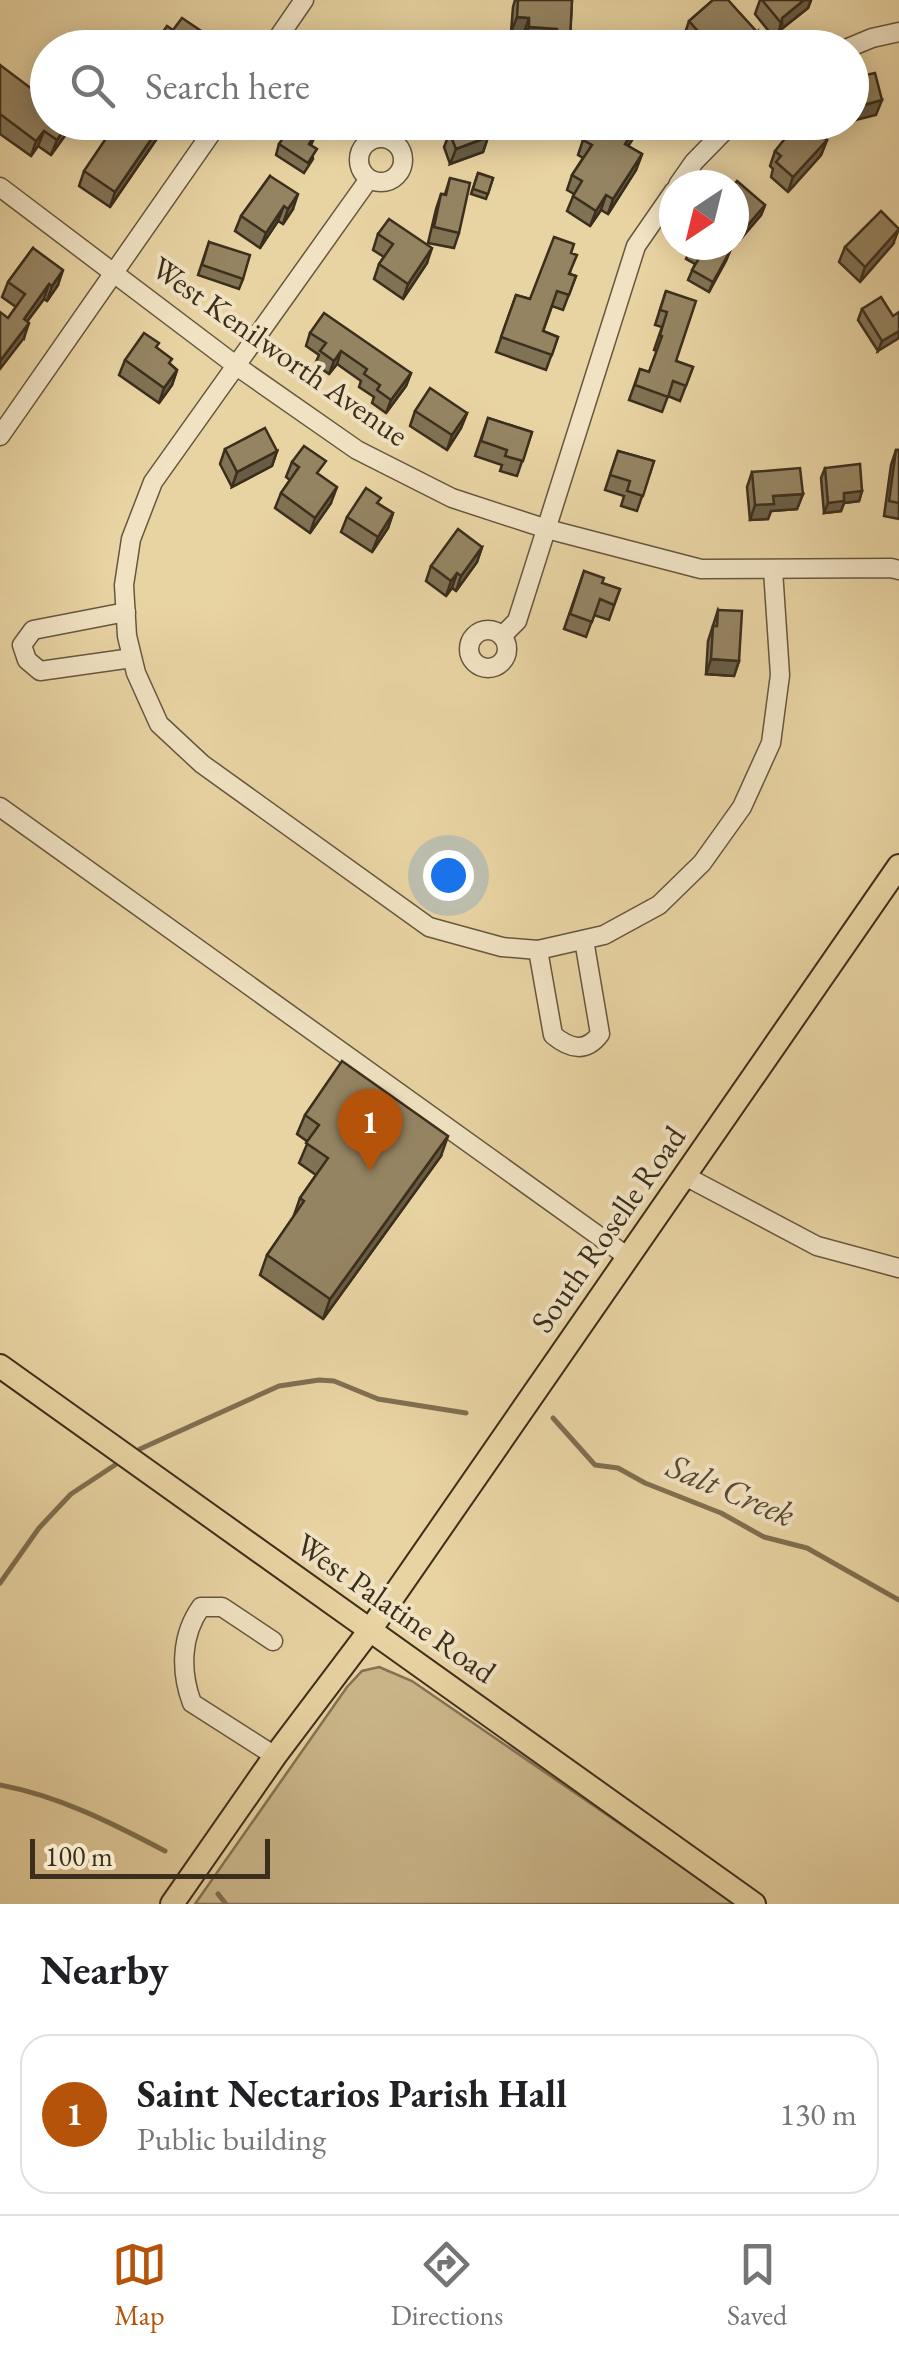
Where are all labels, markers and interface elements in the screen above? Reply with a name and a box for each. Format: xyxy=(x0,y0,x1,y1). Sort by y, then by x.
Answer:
search box xyxy=(30,30,869,140)
icon: search xyxy=(65,58,120,113)
text: Search here xyxy=(145,61,310,110)
north arrow xyxy=(659,170,749,260)
street label: West Kenilworth Avenue xyxy=(143,246,417,456)
your location xyxy=(423,850,474,901)
pin: 1 xyxy=(338,1088,402,1171)
street label: South Roselle Road xyxy=(521,1117,695,1341)
water label: Salt Creek xyxy=(660,1442,802,1537)
street label: West Palatine Road xyxy=(288,1523,505,1693)
scale bar xyxy=(30,1834,270,1878)
text: 100 m xyxy=(45,1838,113,1874)
text: Nearby xyxy=(40,1942,169,1997)
text: Saint Nectarios Parish Hall xyxy=(137,2069,567,2118)
text: 1 xyxy=(66,2093,83,2135)
text: 130 m xyxy=(780,2093,857,2135)
text: Public building xyxy=(137,2118,326,2160)
tab: Map xyxy=(112,2237,167,2333)
tab: Directions xyxy=(391,2237,503,2333)
tab: Saved xyxy=(727,2237,787,2333)

